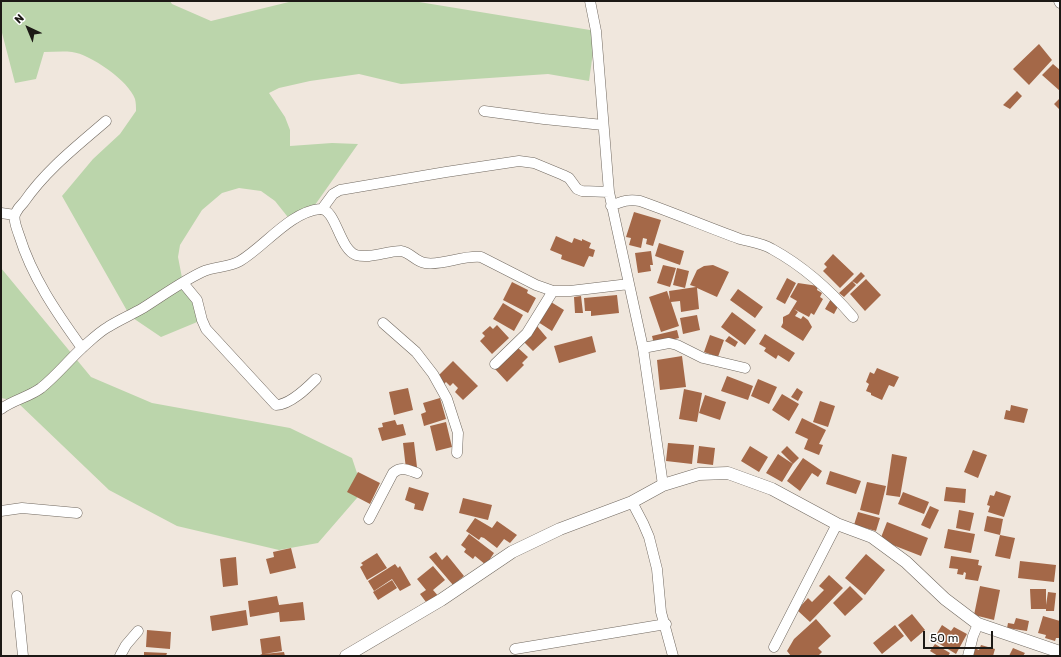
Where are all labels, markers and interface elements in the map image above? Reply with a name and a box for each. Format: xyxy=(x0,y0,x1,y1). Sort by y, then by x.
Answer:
north arrow xyxy=(8,8,48,48)
text: N xyxy=(12,12,27,26)
scale bar xyxy=(925,623,995,649)
text: 50 m xyxy=(930,631,958,645)

